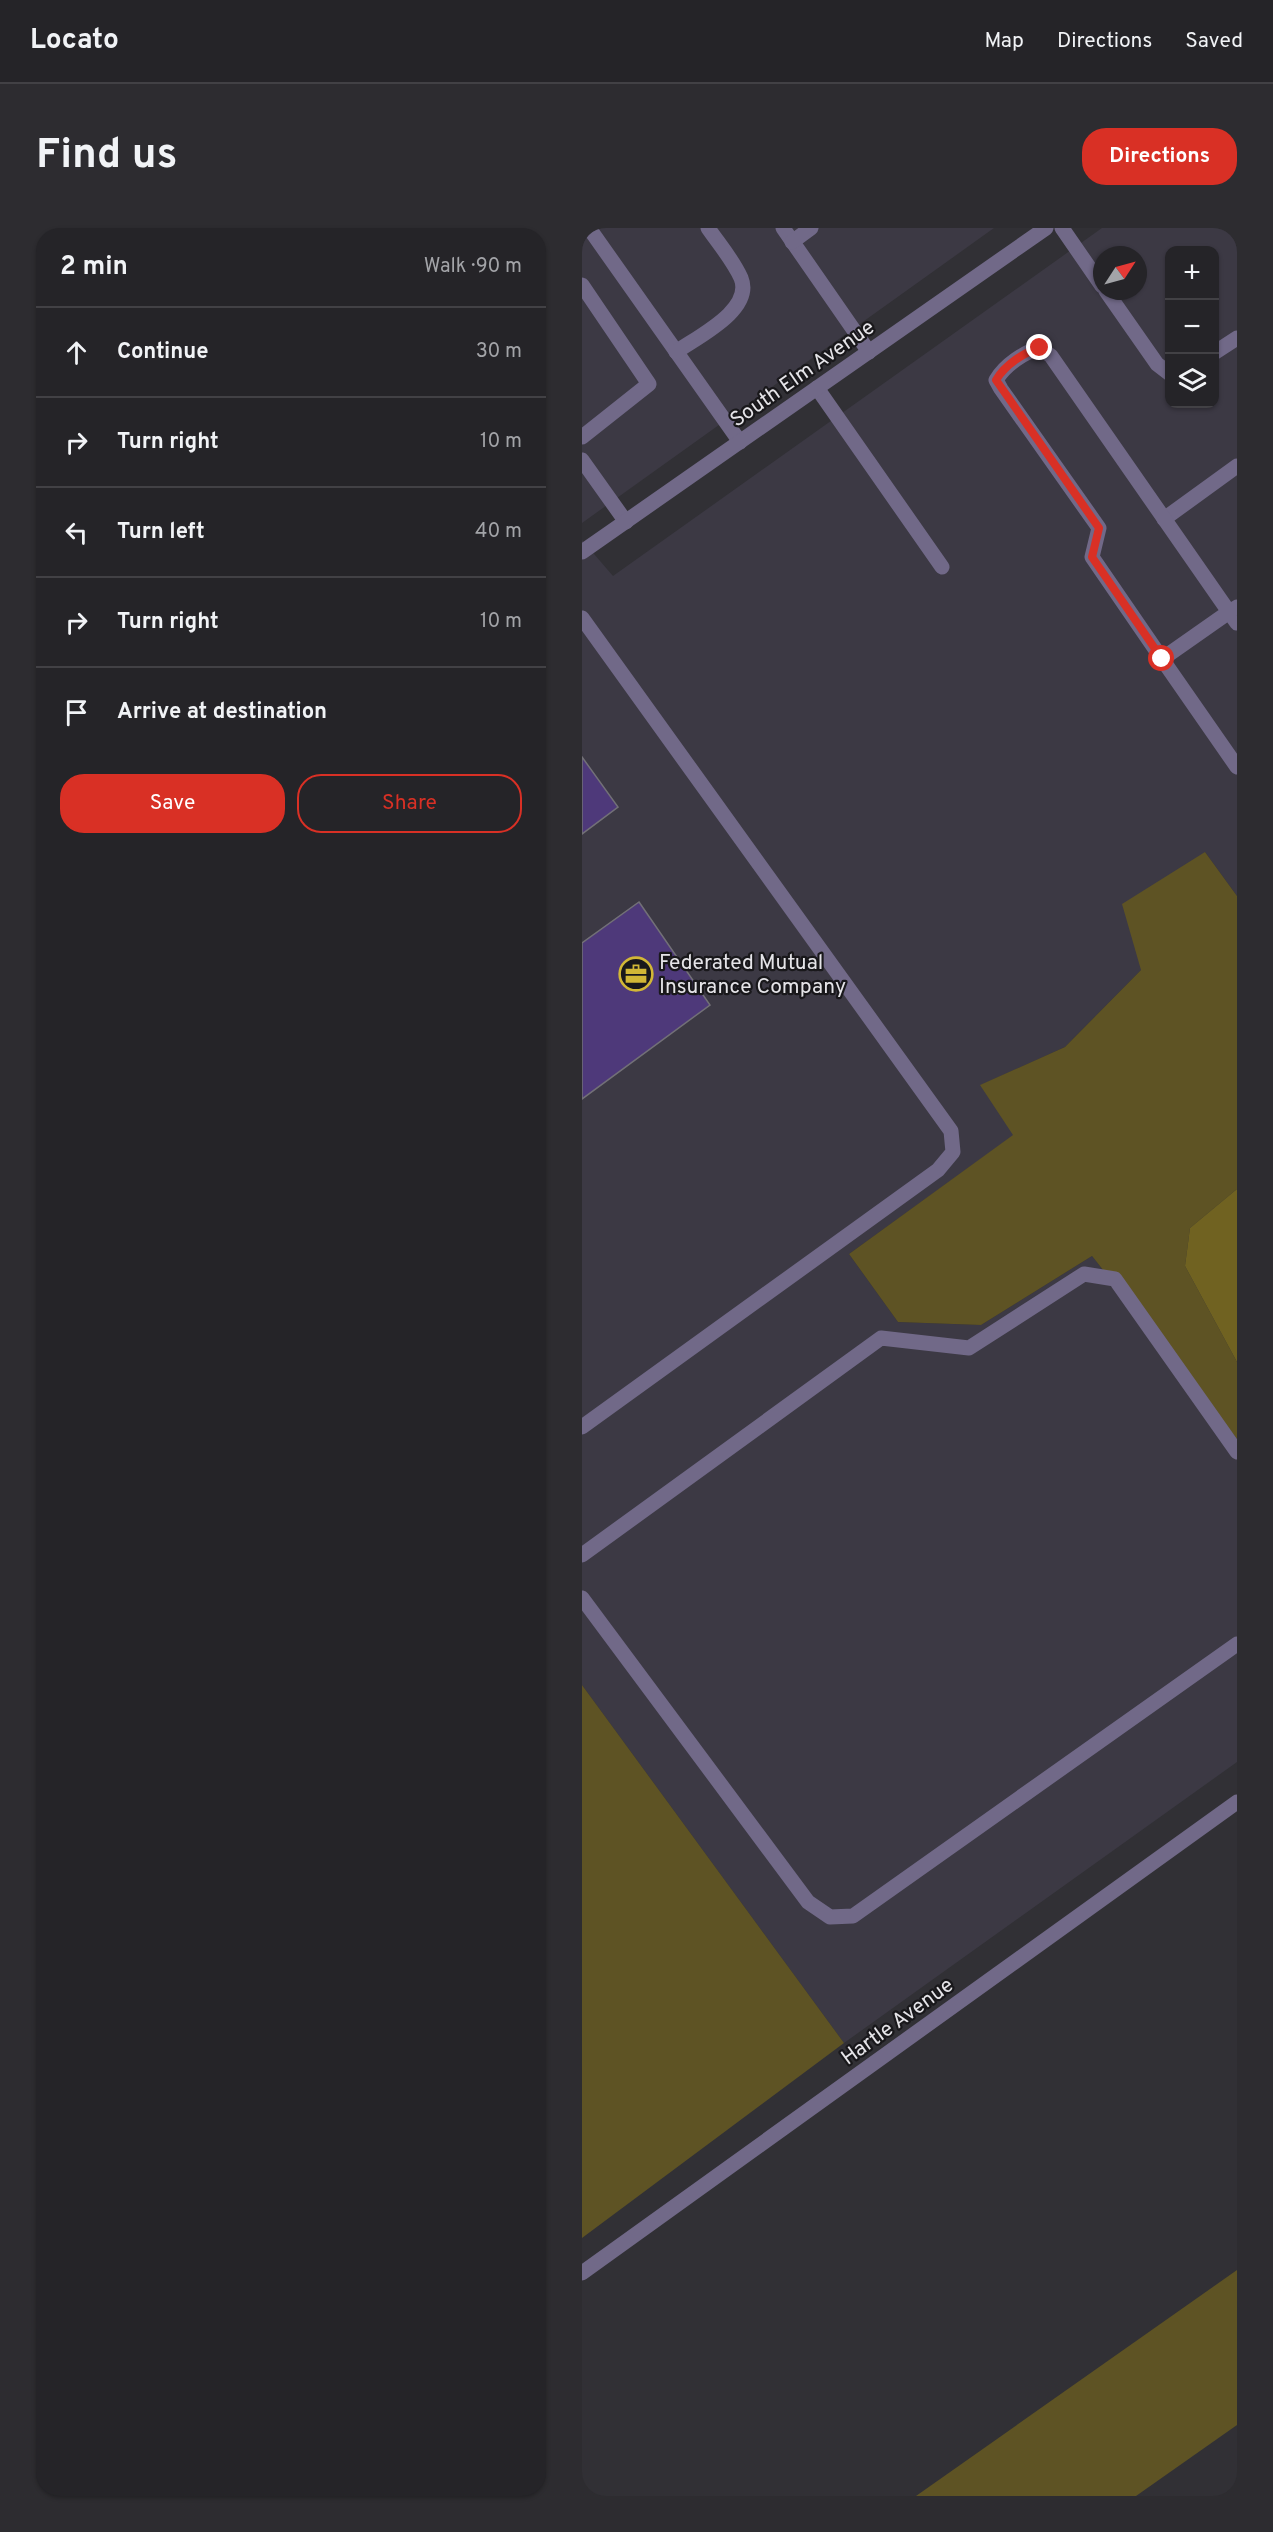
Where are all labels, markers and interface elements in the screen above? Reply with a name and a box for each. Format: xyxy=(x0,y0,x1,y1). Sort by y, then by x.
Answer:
text: Locato xyxy=(30,23,119,59)
text: Map xyxy=(984,28,1024,55)
text: Directions xyxy=(1057,28,1152,55)
text: Saved xyxy=(1185,28,1243,55)
button: Directions xyxy=(1082,128,1237,185)
text: Find us xyxy=(36,130,177,183)
north arrow xyxy=(1093,246,1147,300)
map controls xyxy=(1165,246,1219,408)
button: + xyxy=(1165,246,1219,300)
text: 2 min xyxy=(60,251,128,284)
text: Walk · 90 m xyxy=(424,254,522,280)
button: − xyxy=(1165,300,1219,354)
street label: South Elm Avenue xyxy=(725,314,880,434)
route end xyxy=(1026,334,1052,360)
icon: ahead xyxy=(60,336,93,369)
text: Continue xyxy=(117,339,208,366)
text: 30 m xyxy=(476,339,522,365)
button: layers xyxy=(1165,354,1219,408)
icon: right xyxy=(60,426,93,459)
text: Turn right xyxy=(117,429,219,456)
text: 10 m xyxy=(480,429,522,455)
icon: left xyxy=(60,516,93,549)
text: Turn left xyxy=(117,519,205,546)
text: 40 m xyxy=(475,519,522,545)
icon: right xyxy=(60,606,93,639)
text: Turn right xyxy=(117,609,219,636)
text: 10 m xyxy=(480,609,522,635)
route start xyxy=(1148,645,1174,671)
icon: arrive xyxy=(60,696,93,729)
text: Arrive at destination xyxy=(117,699,327,726)
button: Save xyxy=(60,774,285,833)
button: Share xyxy=(297,774,522,833)
place label: Federated Mutual Insurance Company xyxy=(659,950,846,1001)
office icon: Federated Mutual Insurance Company xyxy=(618,956,654,992)
street label: Hartle Avenue xyxy=(836,1972,959,2072)

